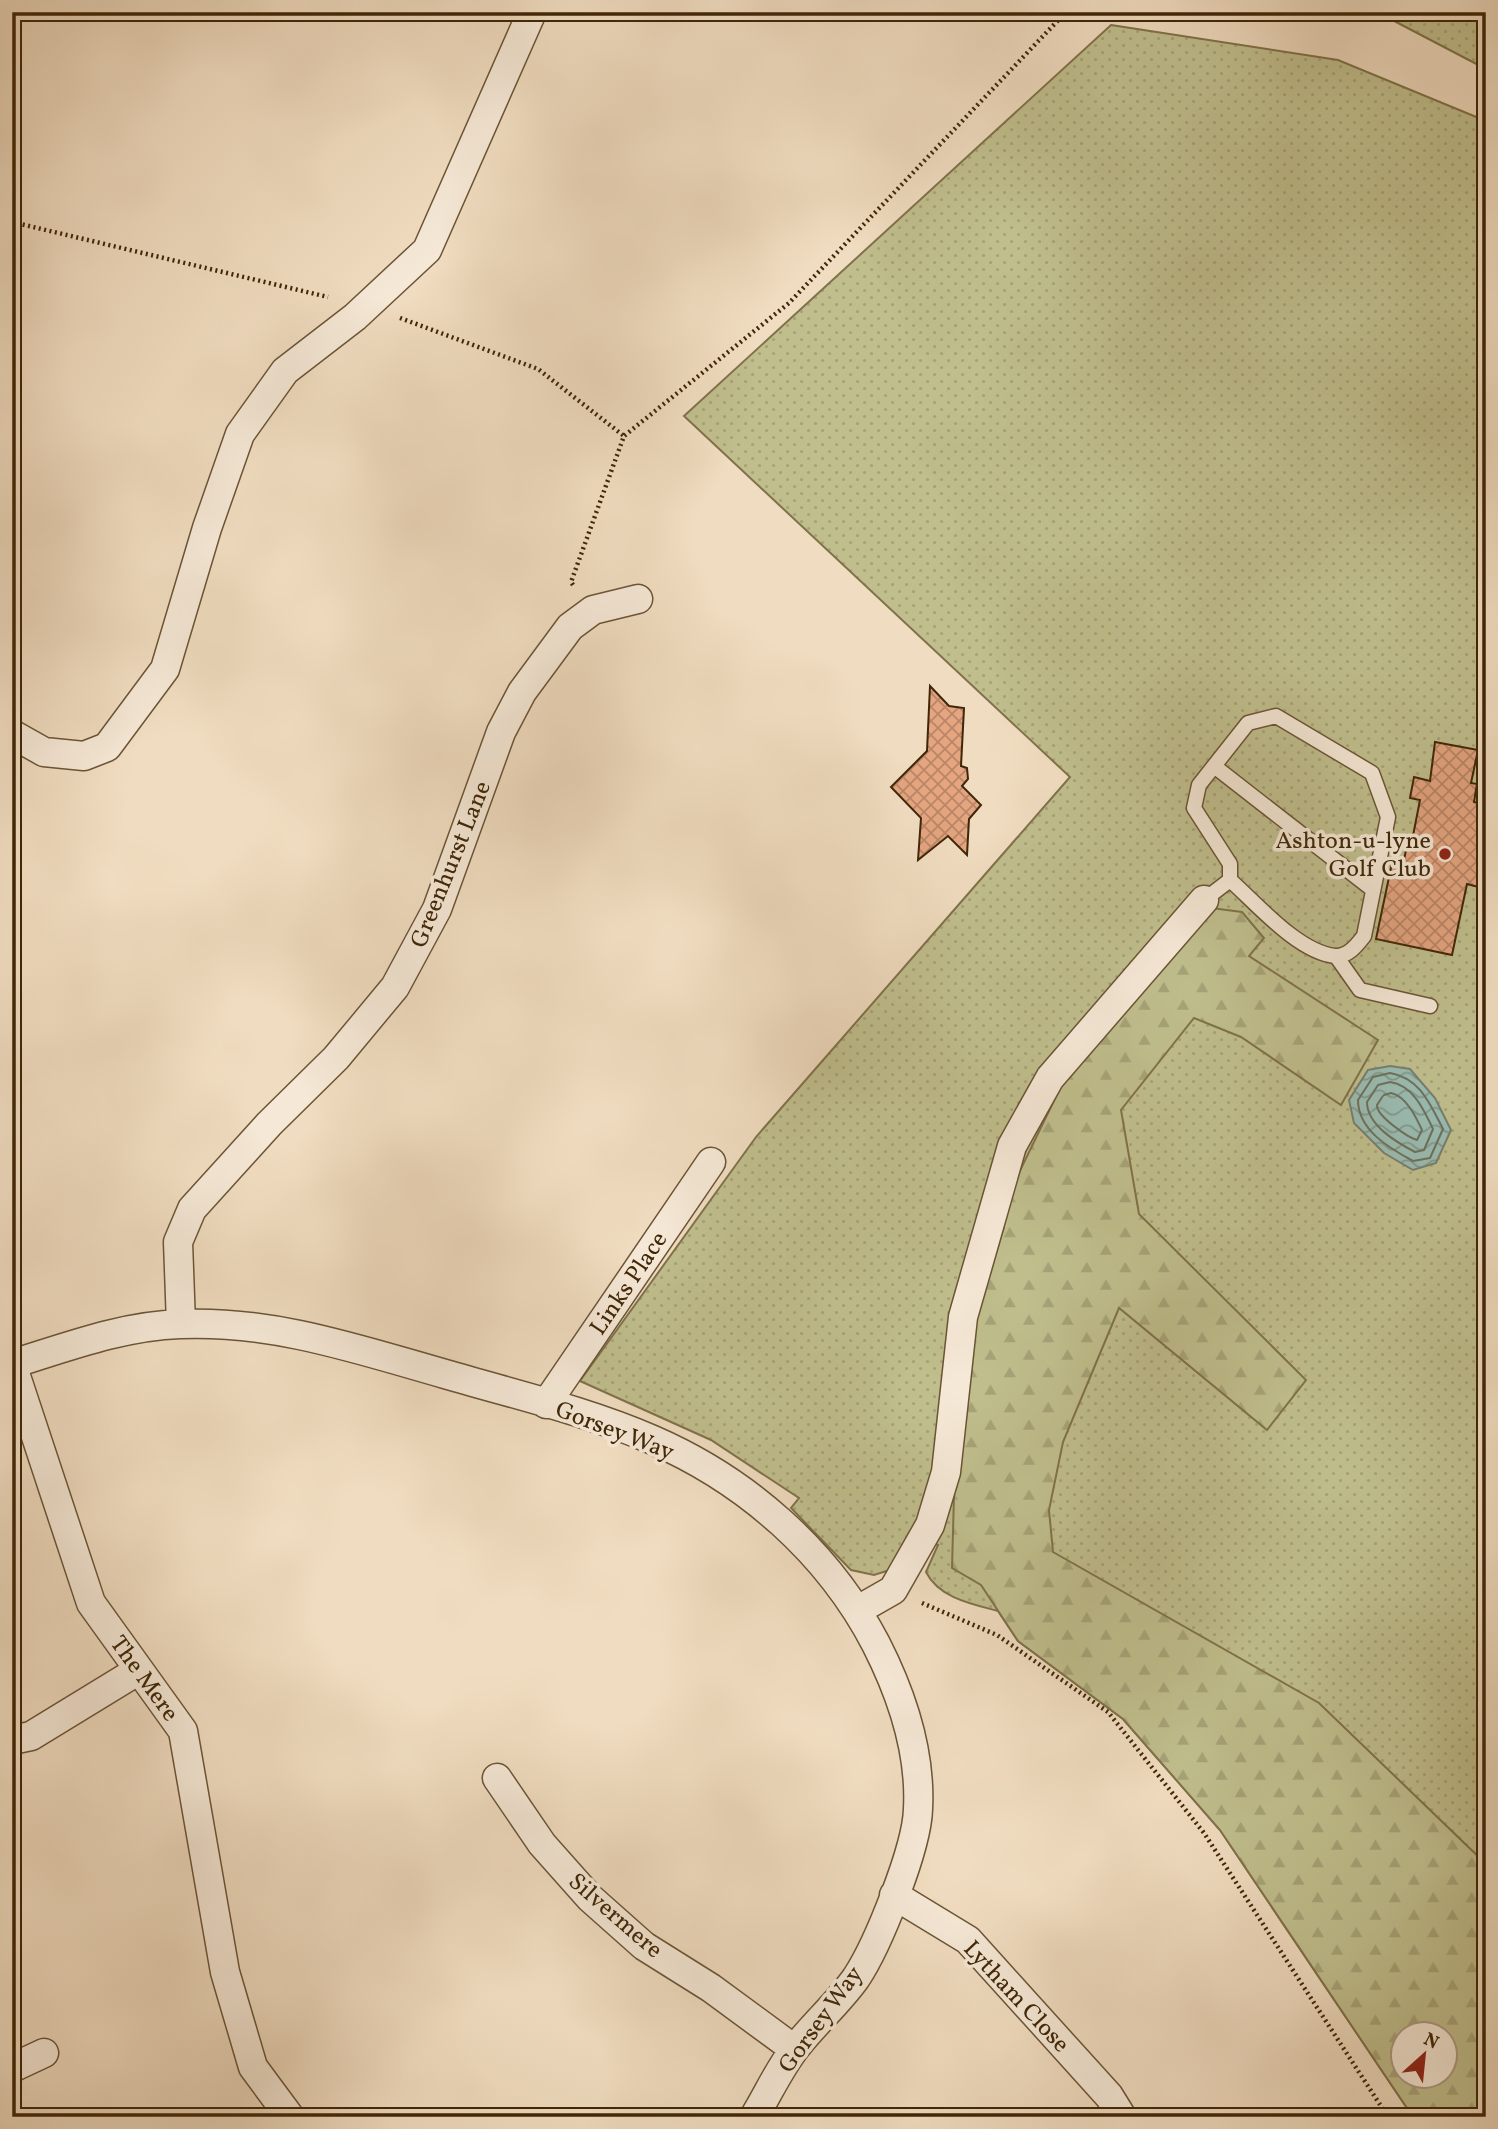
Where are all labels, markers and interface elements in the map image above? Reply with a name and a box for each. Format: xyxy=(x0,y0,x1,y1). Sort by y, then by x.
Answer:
street label: Greenhurst Lane xyxy=(403,776,501,953)
place label: Ashton-u-lyne Golf Club xyxy=(1275,825,1431,887)
marker: Ashton-u-lyne Golf Club xyxy=(1437,846,1453,862)
street label: Links Place xyxy=(582,1226,677,1343)
street label: Gorsey Way xyxy=(550,1394,679,1470)
street label: The Mere xyxy=(101,1629,186,1729)
street label: Silvermere xyxy=(560,1866,669,1967)
street label: Lytham Close xyxy=(954,1934,1077,2061)
street label: Gorsey Way xyxy=(771,1960,872,2081)
north arrow xyxy=(1390,2021,1460,2090)
text: N xyxy=(1419,2027,1443,2056)

